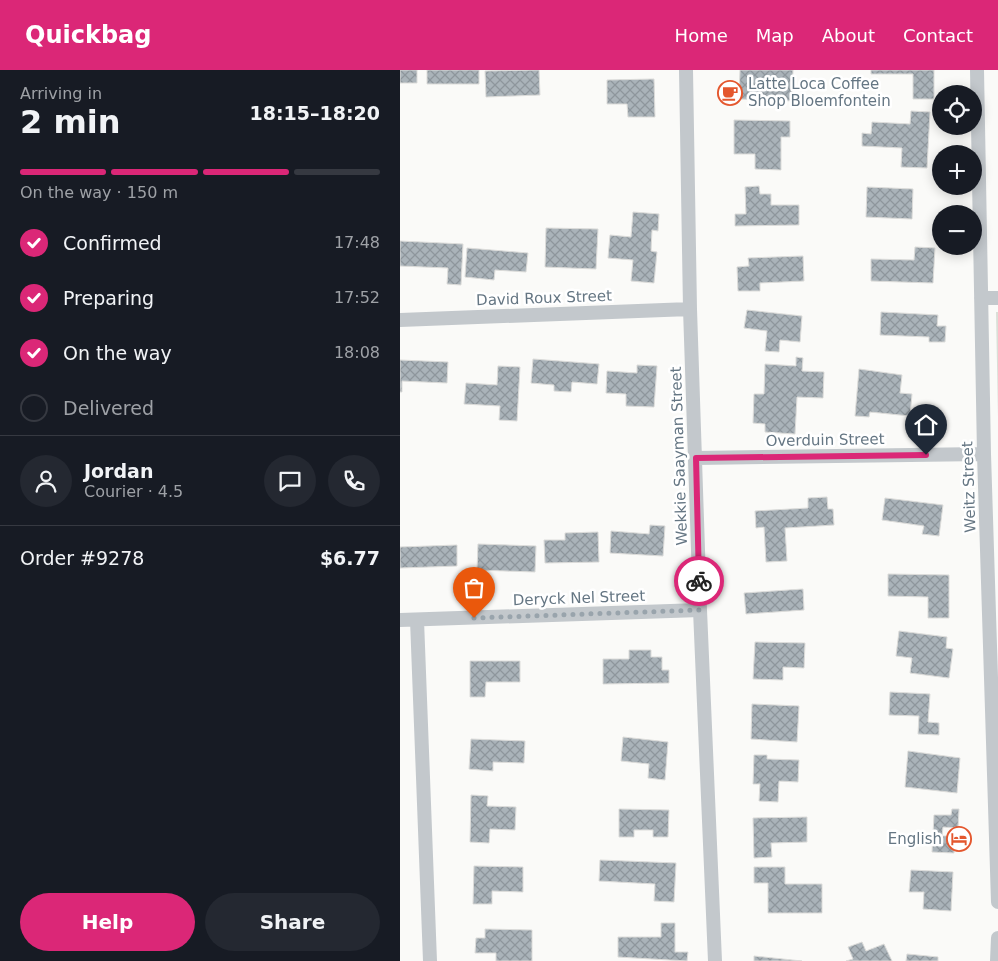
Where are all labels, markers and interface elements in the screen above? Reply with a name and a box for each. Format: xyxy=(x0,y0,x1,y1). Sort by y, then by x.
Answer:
text: Quickbag xyxy=(25,21,151,49)
text: Home xyxy=(675,25,728,46)
text: Map xyxy=(756,25,794,46)
text: About xyxy=(822,25,875,46)
text: Contact xyxy=(903,25,973,46)
place label: Latte Loca Coffee Shop Bloemfontein xyxy=(748,75,891,110)
cafe icon: Latte Loca Coffee Shop Bloemfontein xyxy=(717,80,743,106)
text: Arriving in xyxy=(20,84,102,103)
map controls xyxy=(932,85,982,255)
button: locate xyxy=(932,85,982,135)
text: 18:15–18:20 xyxy=(250,102,380,124)
text: 2 min xyxy=(20,103,121,141)
button: + xyxy=(932,145,982,195)
text: On the way · 150 m xyxy=(20,183,178,202)
button: − xyxy=(932,205,982,255)
icon: check xyxy=(20,229,48,257)
text: Confirmed xyxy=(63,232,162,254)
text: 17:48 xyxy=(334,233,380,252)
icon: check xyxy=(20,284,48,312)
text: Preparing xyxy=(63,287,154,309)
street label: David Roux Street xyxy=(476,287,612,309)
text: 17:52 xyxy=(334,288,380,307)
icon: check xyxy=(20,339,48,367)
text: On the way xyxy=(63,342,172,364)
text: 18:08 xyxy=(334,343,380,362)
street label: Wekkie Saayman Street xyxy=(667,366,691,546)
text: Delivered xyxy=(63,397,154,419)
pin xyxy=(905,404,947,455)
icon: home xyxy=(912,411,940,439)
street label: Overduin Street xyxy=(765,430,885,450)
street label: Weitz Street xyxy=(958,441,980,533)
button: person xyxy=(20,455,72,507)
button: chat xyxy=(264,455,316,507)
button: phone xyxy=(328,455,380,507)
text: Jordan xyxy=(84,460,153,482)
text: Courier · 4.5 xyxy=(84,482,183,501)
text: Order #9278 xyxy=(20,547,144,569)
text: $6.77 xyxy=(320,547,380,569)
courier xyxy=(674,556,724,606)
pin xyxy=(453,567,495,618)
icon: bike xyxy=(685,567,713,595)
icon: bag xyxy=(460,574,488,602)
street label: Deryck Nel Street xyxy=(512,587,646,609)
hotel icon: English xyxy=(946,826,972,852)
place label: English xyxy=(888,830,942,848)
button: Help xyxy=(20,893,195,951)
button: Share xyxy=(205,893,380,951)

